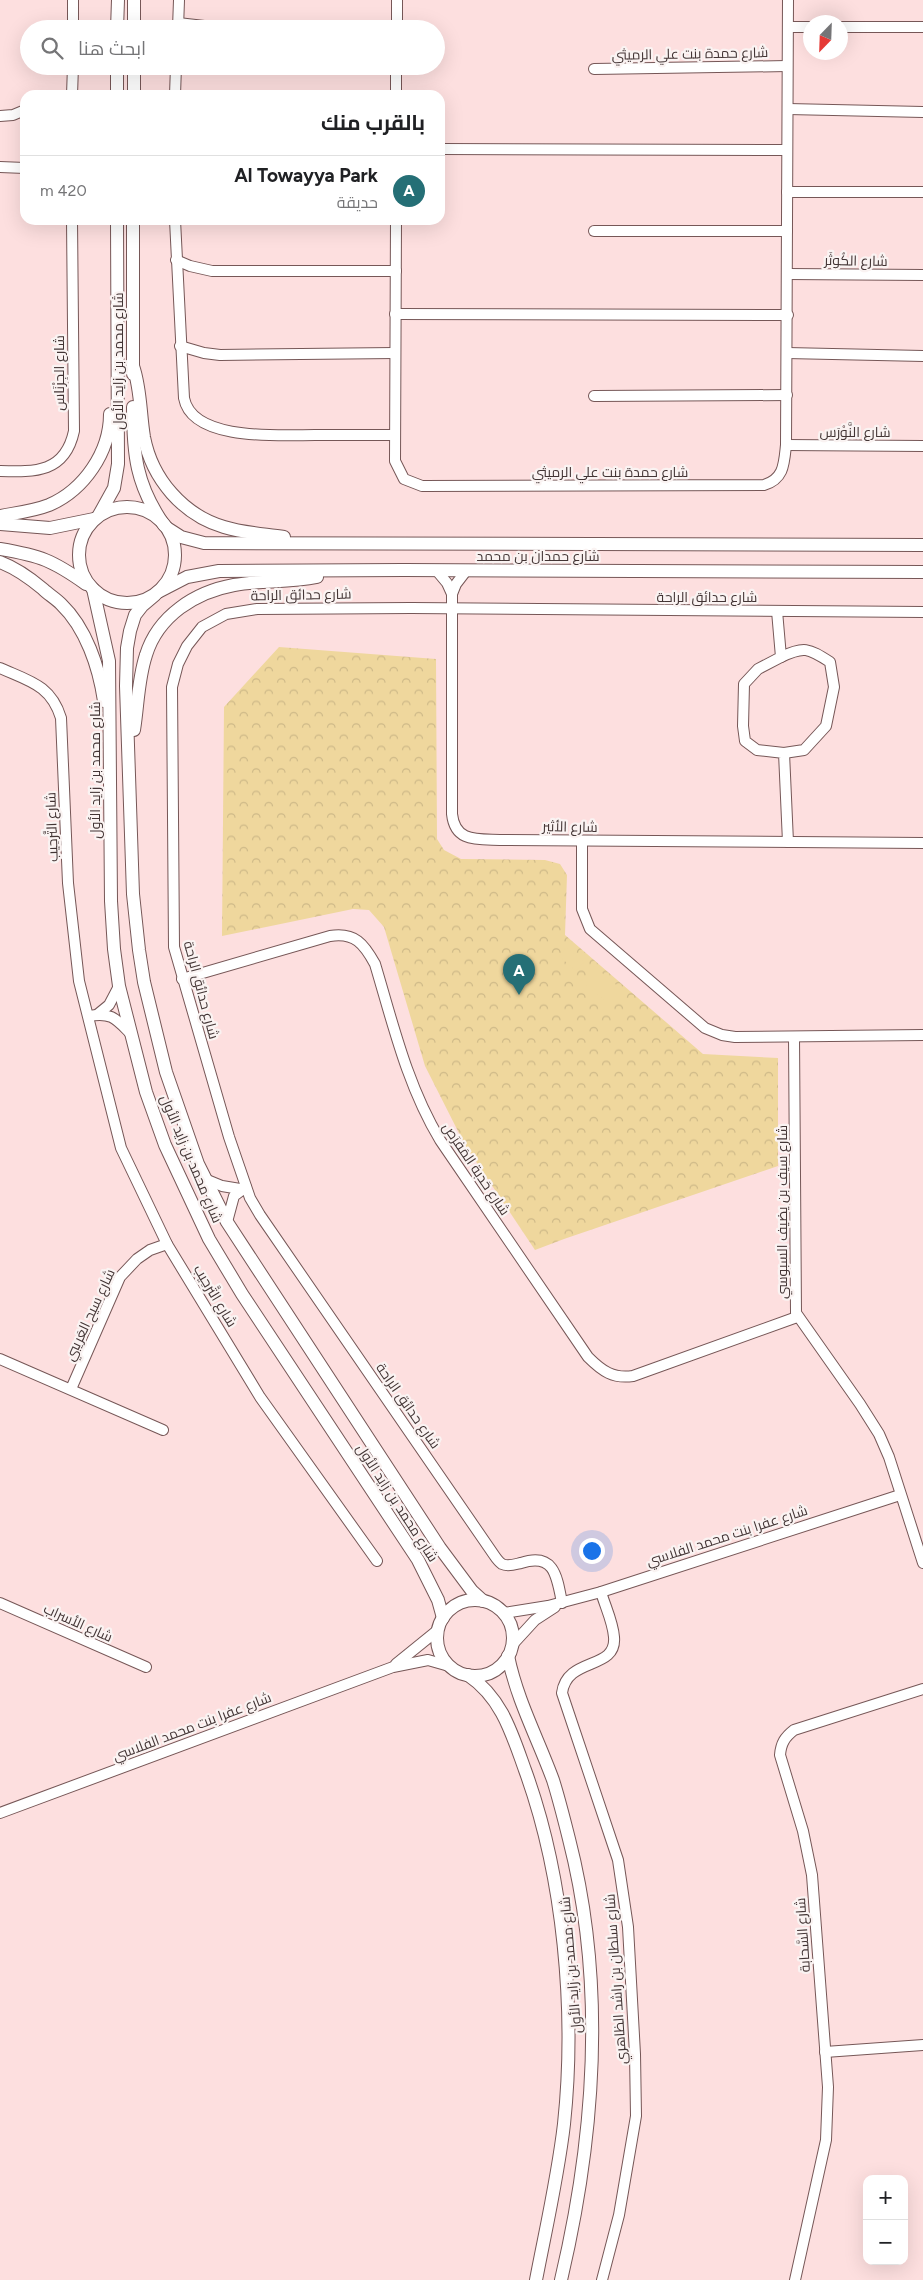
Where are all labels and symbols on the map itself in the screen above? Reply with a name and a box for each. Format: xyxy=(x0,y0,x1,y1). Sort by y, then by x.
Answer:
north arrow xyxy=(803,15,848,60)
street label: شارع حمدة بنت علي الرميثي xyxy=(612,44,769,67)
street label: شارع الكُوثَر xyxy=(823,252,888,270)
street label: شارع محمد بن زايد الأول xyxy=(110,292,127,430)
street label: شارع الجِرْنَاس xyxy=(51,335,68,411)
street label: شارع النَّوْرَس xyxy=(819,422,891,441)
street label: شارع حمدة بنت علي الرميثي xyxy=(532,464,688,484)
street label: شارع حمدان بن محمد xyxy=(476,548,600,565)
street label: شارع حدائق الراحة xyxy=(250,586,352,604)
street label: شارع حدائق الراحة xyxy=(657,589,757,606)
street label: شارع محمد بن زايد الأول xyxy=(87,701,104,839)
street label: شارع التَّرحِيب xyxy=(40,792,62,862)
street label: شارع الأثير xyxy=(541,818,598,836)
street label: شارع حدائق الراحة xyxy=(180,939,222,1041)
pin: A xyxy=(503,954,535,995)
street label: شارع محمد بن زايد الأول xyxy=(156,1093,226,1225)
street label: شارع حَدبة المَفرَص xyxy=(439,1119,513,1219)
street label: شارع سيف بن يضيف السبوسي xyxy=(774,1125,793,1299)
street label: شارع التَّرحِيب xyxy=(190,1261,242,1330)
street label: شارع سيح العَريبي xyxy=(61,1266,121,1365)
street label: شارع حدائق الراحة xyxy=(372,1360,444,1452)
street label: شارع محمد بن زايد الأول xyxy=(352,1441,442,1565)
street label: شارع عفرا بنت محمد الفلاسي xyxy=(644,1502,810,1572)
your location xyxy=(579,1538,605,1564)
street label: شارع الأسراب xyxy=(41,1600,115,1646)
street label: شارع عفرا بنت محمد الفلاسي xyxy=(110,1689,274,1767)
street label: شارع سلطان بن راشد الظاهري xyxy=(602,1893,633,2065)
street label: شارع محمد بن زايد الأول xyxy=(557,1896,585,2034)
street label: شارع السَّحابة xyxy=(792,1897,814,1973)

